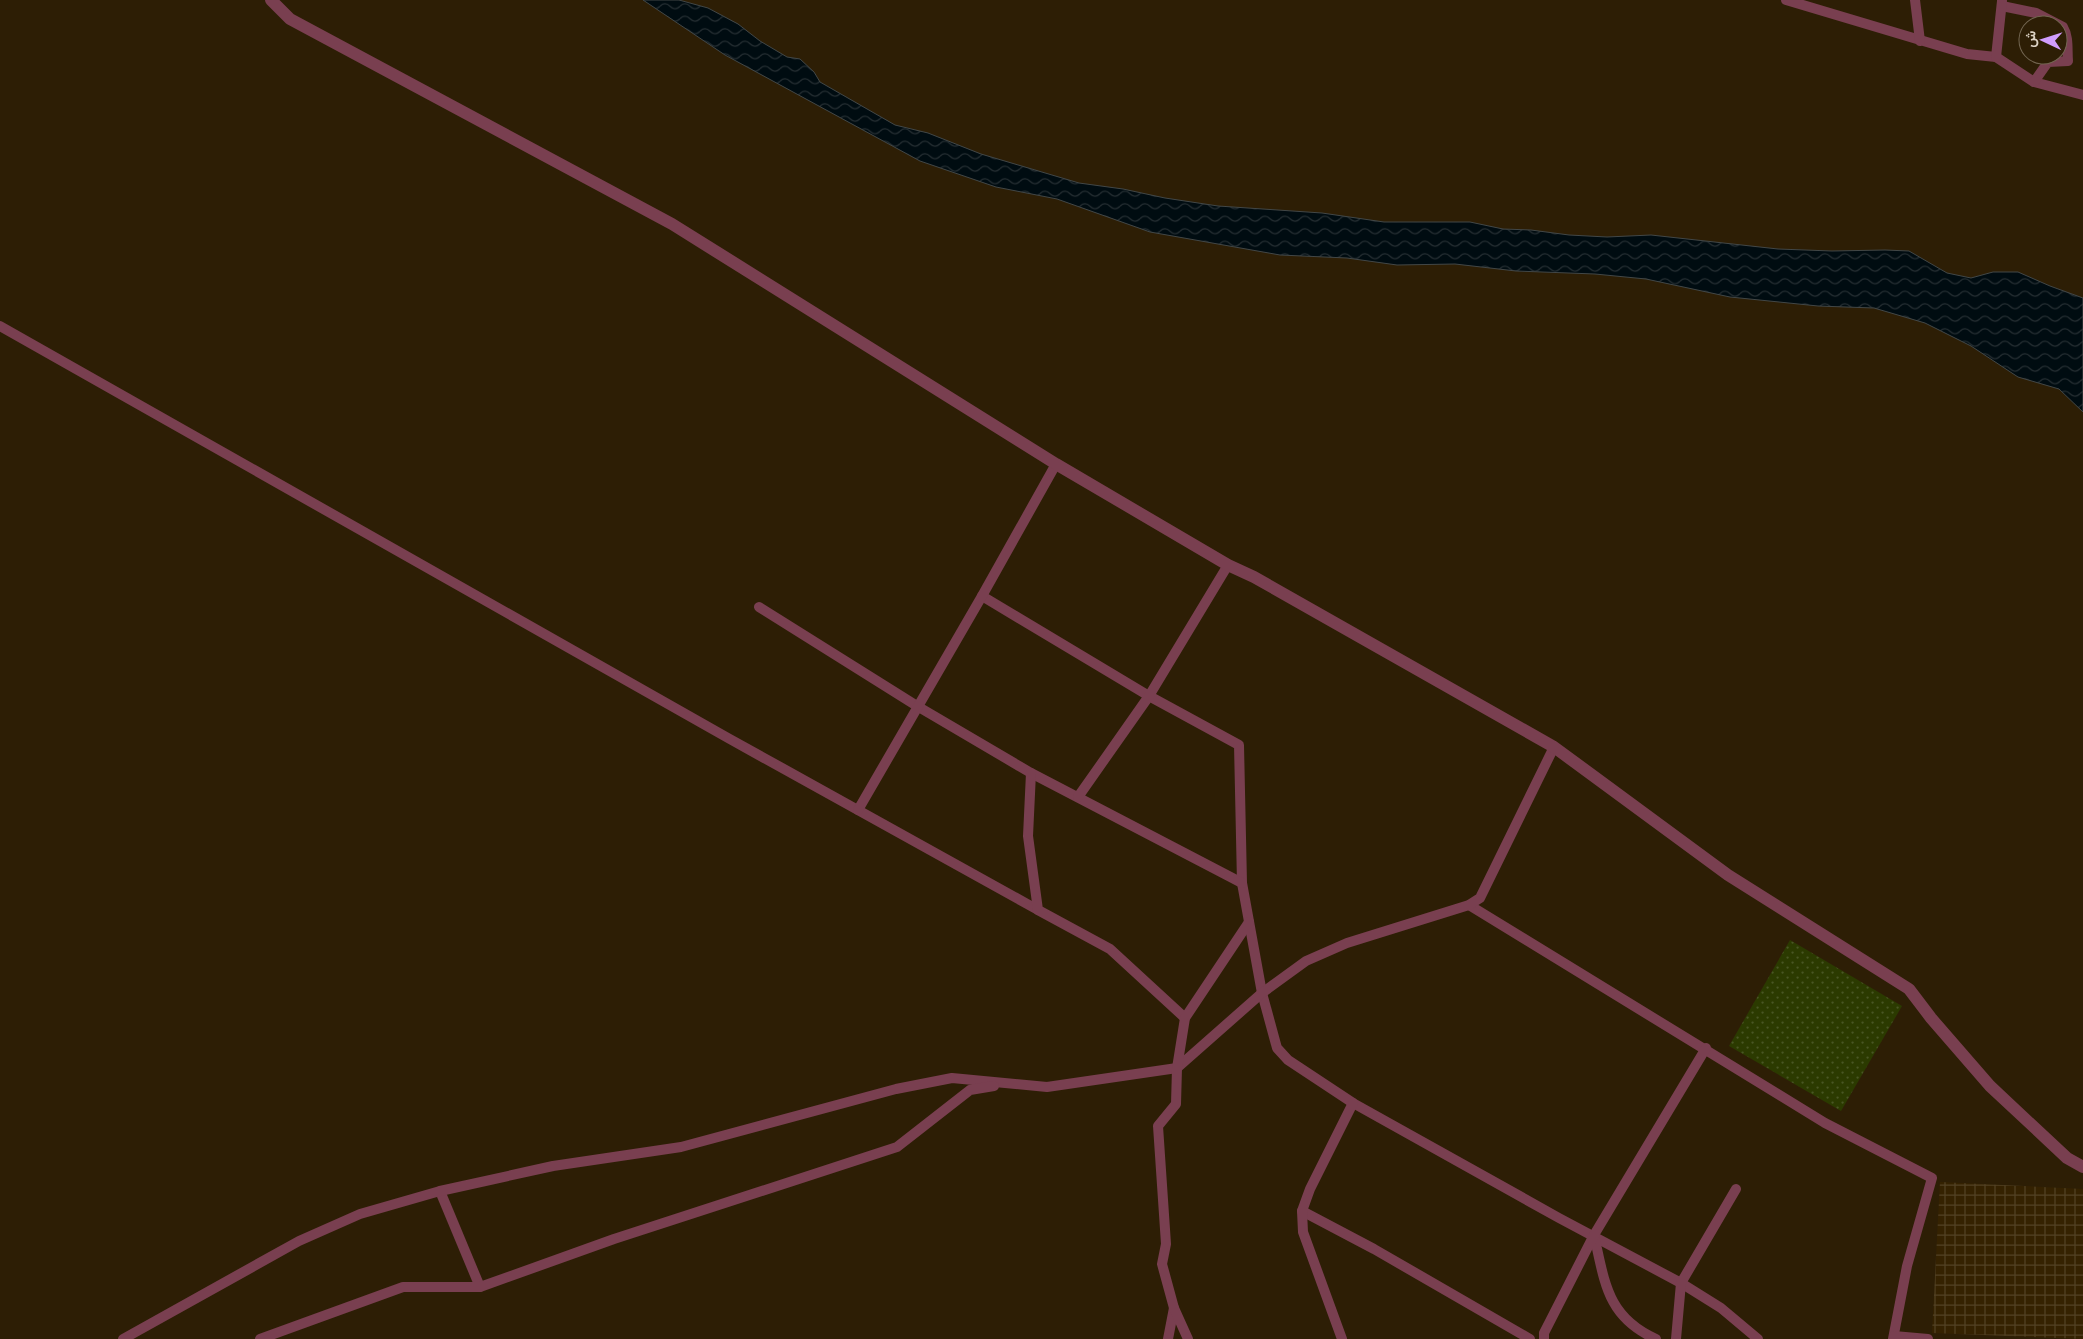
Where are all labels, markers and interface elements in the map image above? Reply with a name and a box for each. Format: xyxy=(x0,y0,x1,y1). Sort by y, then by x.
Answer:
north arrow xyxy=(2018,15,2068,65)
text: ش xyxy=(2020,30,2040,48)

